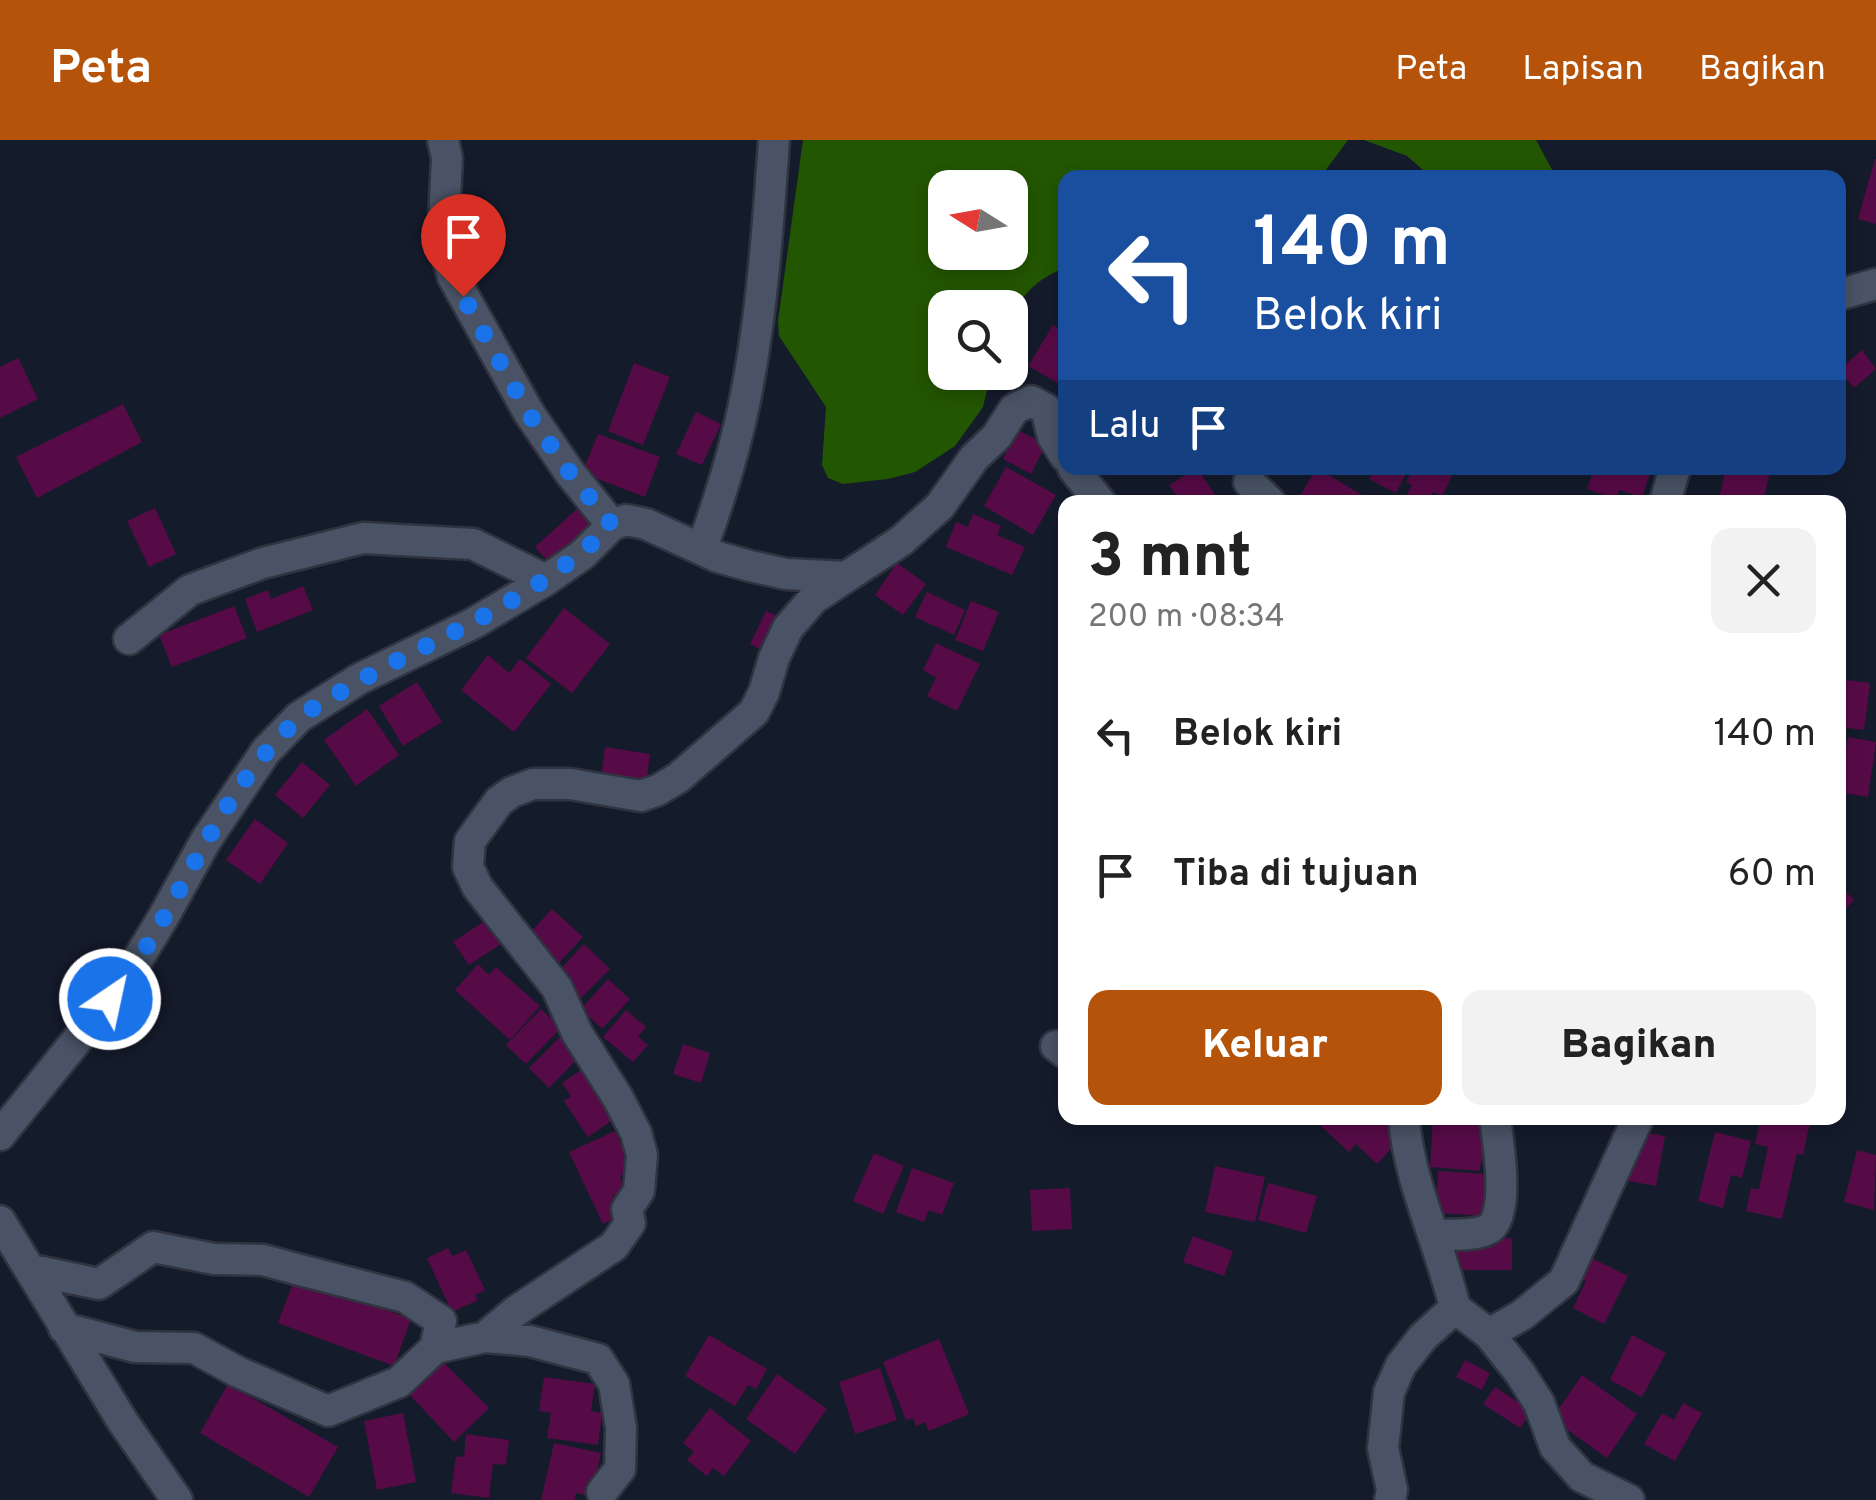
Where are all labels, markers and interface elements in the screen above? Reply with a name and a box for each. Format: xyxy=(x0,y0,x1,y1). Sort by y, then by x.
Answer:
text: Peta xyxy=(50,40,152,100)
text: Peta xyxy=(1395,48,1467,92)
text: Lapisan xyxy=(1522,48,1644,92)
text: Bagikan xyxy=(1699,48,1826,92)
north arrow xyxy=(928,170,1028,270)
map controls xyxy=(928,170,1028,390)
pin xyxy=(421,194,506,297)
text: 140 m xyxy=(1253,202,1451,291)
icon: arrive xyxy=(436,209,491,264)
icon: left xyxy=(1088,210,1218,340)
text: Belok kiri xyxy=(1253,289,1443,346)
button: search xyxy=(928,290,1028,390)
icon: arrive xyxy=(1181,400,1236,455)
text: Lalu xyxy=(1088,403,1161,452)
text: 3 mnt xyxy=(1088,522,1252,598)
button: close xyxy=(1711,528,1816,633)
text: 200 m · 08:34 xyxy=(1088,598,1285,638)
icon: left xyxy=(1088,708,1143,763)
text: Belok kiri xyxy=(1173,711,1342,760)
text: 140 m xyxy=(1713,711,1816,760)
icon: arrive xyxy=(1088,848,1143,903)
text: Tiba di tujuan xyxy=(1173,851,1419,900)
text: 60 m xyxy=(1728,851,1816,900)
position arrow xyxy=(58,947,162,1051)
button: Keluar xyxy=(1088,990,1442,1105)
button: Bagikan xyxy=(1462,990,1816,1105)

